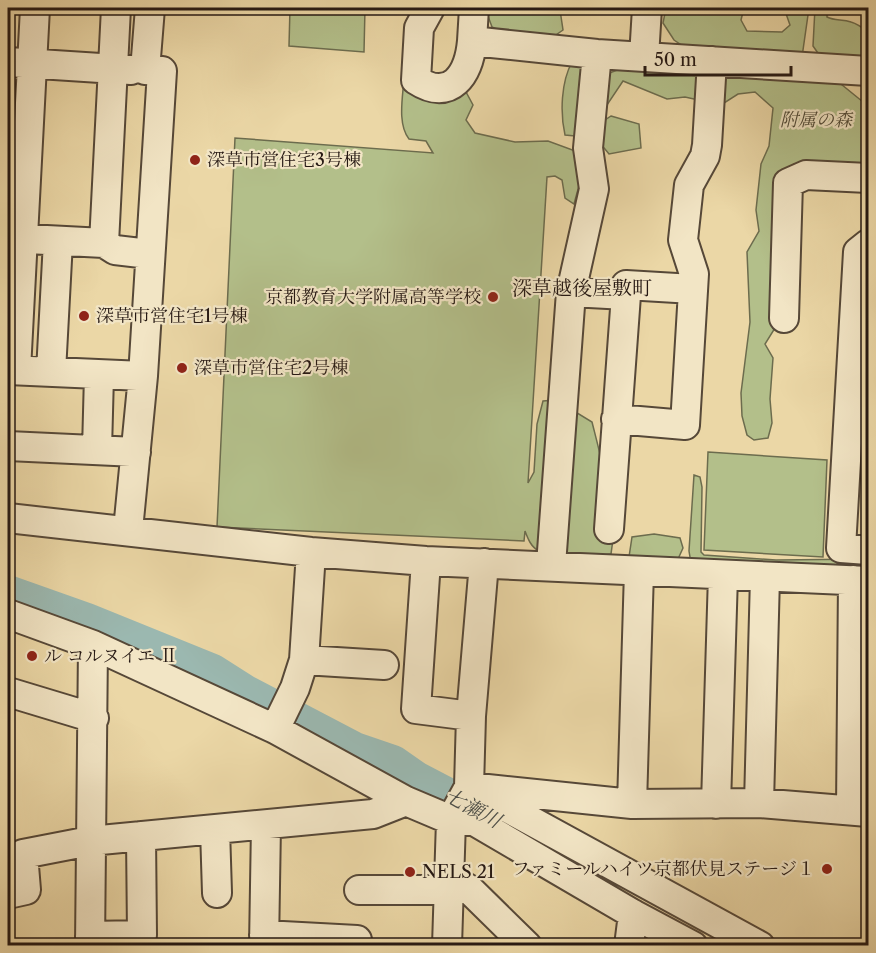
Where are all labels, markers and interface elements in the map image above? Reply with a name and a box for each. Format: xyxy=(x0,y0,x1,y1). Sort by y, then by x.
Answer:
scale bar xyxy=(645,39,790,77)
text: 50 m xyxy=(654,49,697,71)
park label: 附属の森 xyxy=(780,109,854,131)
place label: 深草市営住宅3号棟 xyxy=(207,149,361,171)
marker: 深草市営住宅3号棟 xyxy=(188,153,202,167)
district label: 深草越後屋敷町 xyxy=(512,276,652,300)
place label: 京都教育大学附属高等学校 xyxy=(265,286,481,308)
marker: 京都教育大学附属高等学校 xyxy=(486,290,500,304)
place label: 深草市営住宅1号棟 xyxy=(96,305,248,327)
marker: 深草市営住宅1号棟 xyxy=(77,309,91,323)
place label: 深草市営住宅2号棟 xyxy=(194,357,348,379)
marker: 深草市営住宅2号棟 xyxy=(175,361,189,375)
place label: ル コルヌイエ Ⅱ xyxy=(44,645,178,667)
marker: ル コルヌイエ Ⅱ xyxy=(25,649,39,663)
water label: 七瀬川 xyxy=(441,783,507,834)
place label: ファミールハイツ京都伏見ステージ１ xyxy=(512,858,815,880)
place label: NELS 21 xyxy=(422,861,495,883)
marker: ファミールハイツ京都伏見ステージ１ xyxy=(820,862,834,876)
marker: NELS 21 xyxy=(403,865,417,879)

